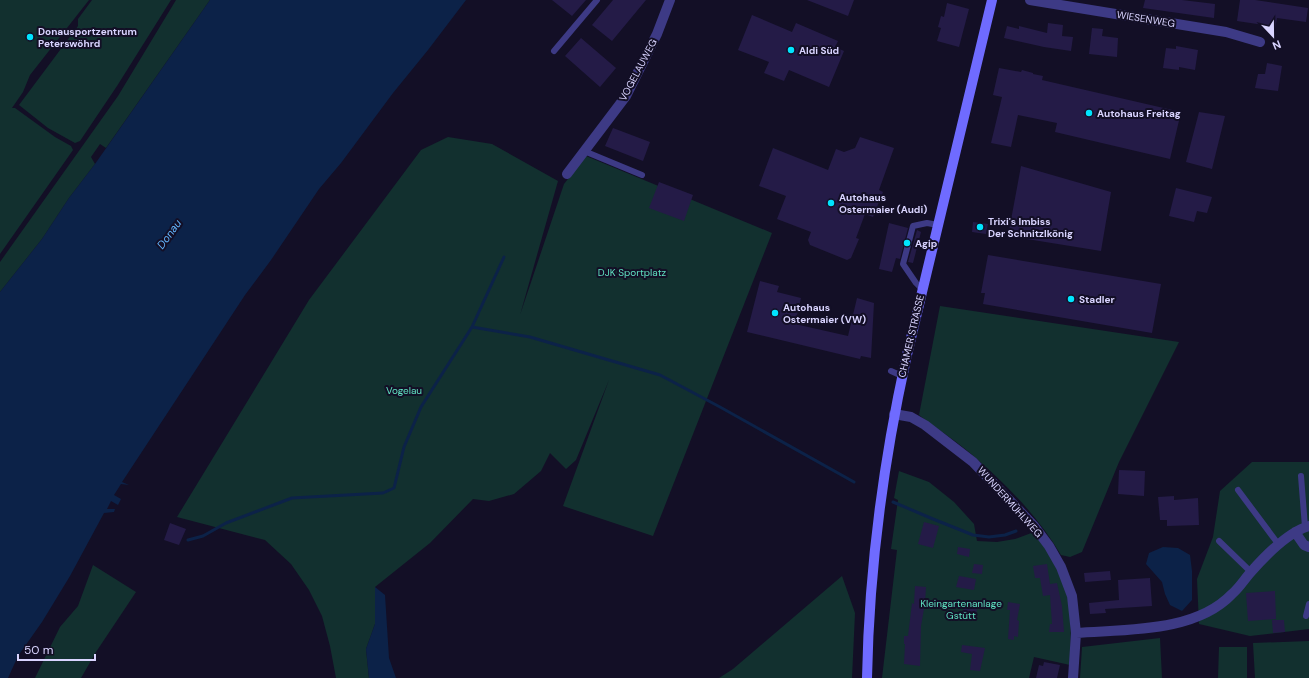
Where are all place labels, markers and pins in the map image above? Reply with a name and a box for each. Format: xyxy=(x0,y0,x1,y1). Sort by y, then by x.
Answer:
place label: Donausportzentrum Peterswöhrd xyxy=(38,25,137,50)
marker: Donausportzentrum Peterswöhrd xyxy=(25,32,35,42)
place label: Aldi Süd xyxy=(799,44,839,57)
marker: Aldi Süd xyxy=(786,45,796,55)
place label: Autohaus Freitag xyxy=(1097,107,1181,120)
marker: Autohaus Freitag xyxy=(1084,108,1094,118)
place label: Autohaus Ostermaier (Audi) xyxy=(839,191,927,216)
marker: Autohaus Ostermaier (Audi) xyxy=(826,198,836,208)
place label: Trixi's Imbiss Der Schnitzlkönig xyxy=(988,215,1073,240)
marker: Trixi's Imbiss Der Schnitzlkönig xyxy=(975,222,985,232)
place label: Agip xyxy=(915,237,938,250)
marker: Agip xyxy=(902,238,912,248)
place label: Stadler xyxy=(1079,293,1115,306)
marker: Stadler xyxy=(1066,294,1076,304)
place label: Autohaus Ostermaier (VW) xyxy=(783,301,866,326)
marker: Autohaus Ostermaier (VW) xyxy=(770,308,780,318)

